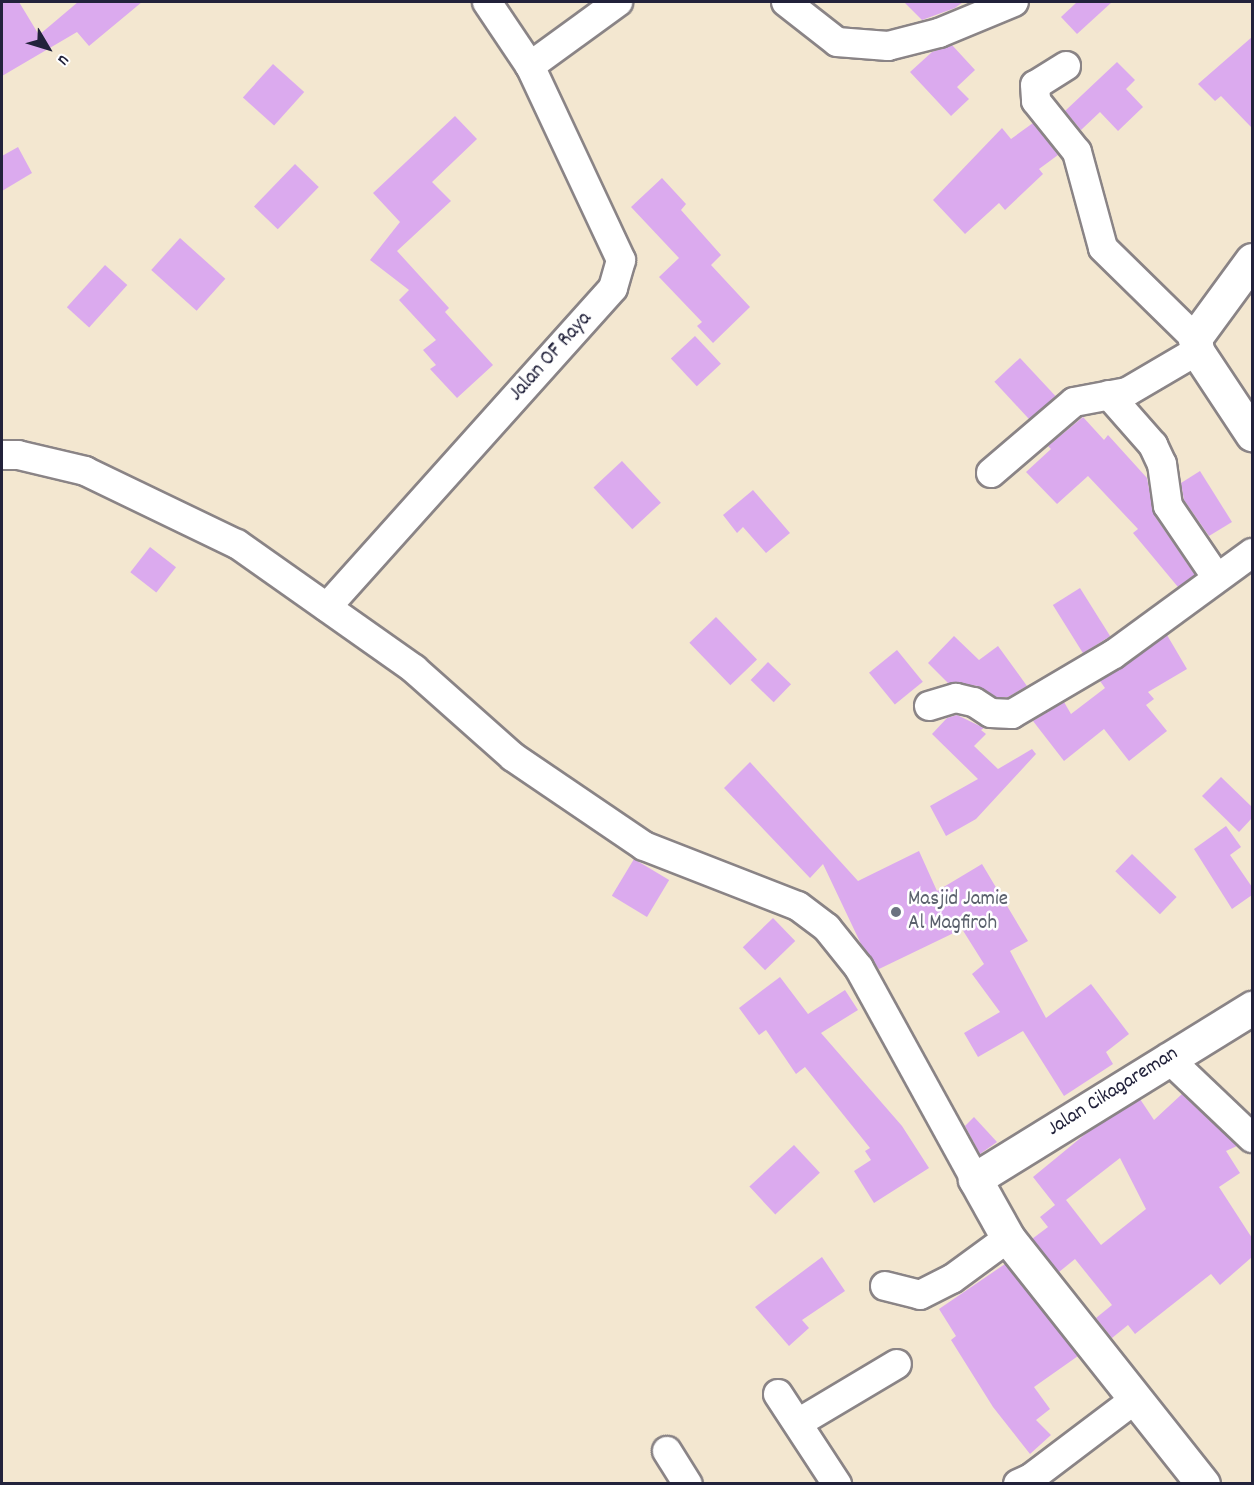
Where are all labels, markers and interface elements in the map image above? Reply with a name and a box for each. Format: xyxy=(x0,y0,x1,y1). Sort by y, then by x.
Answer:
north arrow xyxy=(18,18,78,78)
text: U xyxy=(51,49,74,70)
street label: Jalan OF Raya xyxy=(504,307,598,407)
place label: Masjid Jamie Al Magfiroh xyxy=(908,887,1008,937)
marker: Masjid Jamie Al Magfiroh xyxy=(889,905,903,919)
street label: Jalan Cikagareman xyxy=(1043,1042,1183,1142)

